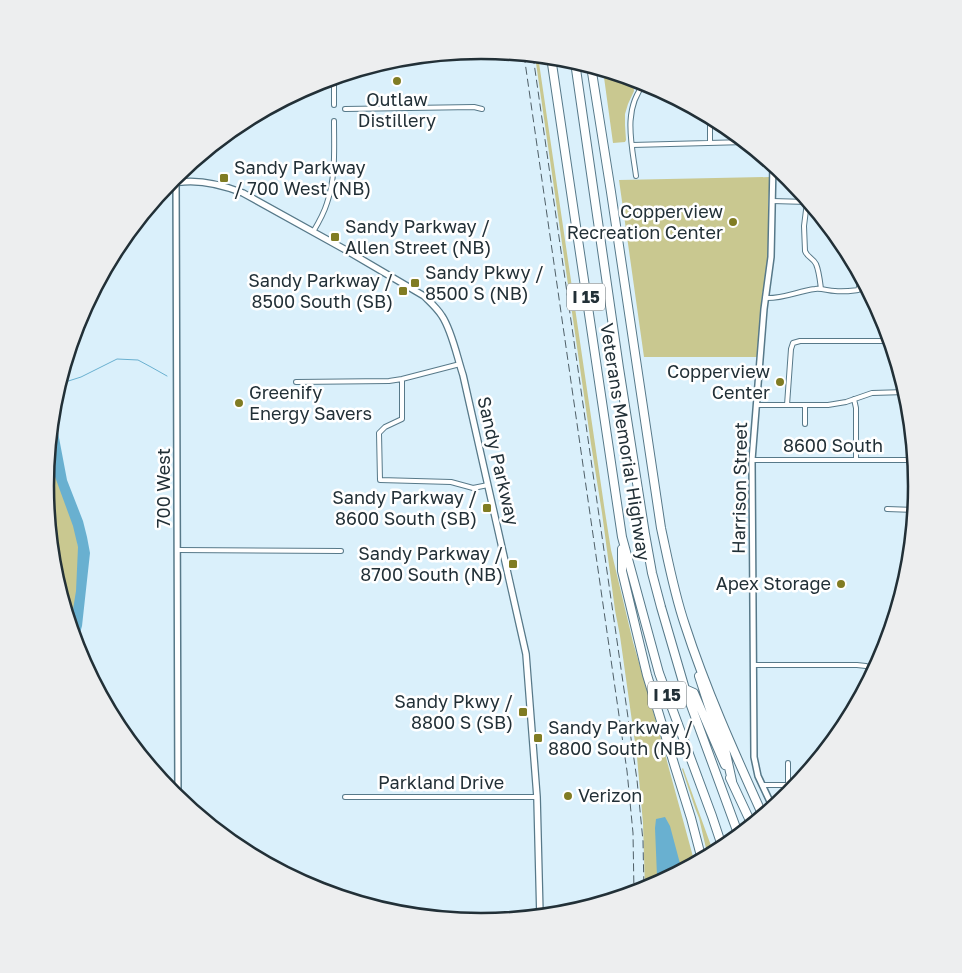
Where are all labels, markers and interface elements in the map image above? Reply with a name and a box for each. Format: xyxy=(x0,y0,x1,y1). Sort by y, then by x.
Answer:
marker: Outlaw Distillery xyxy=(391,75,403,87)
place label: Outlaw Distillery xyxy=(358,88,436,131)
place label: Sandy Parkway / 700 West (NB) xyxy=(234,156,371,199)
marker: Sandy Parkway / 700 West (NB) xyxy=(218,172,230,184)
place label: Copperview Recreation Center xyxy=(567,200,723,243)
place label: Sandy Parkway / Allen Street (NB) xyxy=(345,215,491,258)
marker: Copperview Recreation Center xyxy=(727,216,739,228)
marker: Sandy Parkway / Allen Street (NB) xyxy=(329,231,341,243)
place label: Sandy Pkwy / 8500 S (NB) xyxy=(425,261,544,304)
place label: Sandy Parkway / 8500 South (SB) xyxy=(248,269,393,312)
marker: Sandy Pkwy / 8500 S (NB) xyxy=(409,277,421,289)
road number: I 15 xyxy=(567,284,605,310)
marker: Sandy Parkway / 8500 South (SB) xyxy=(397,285,409,297)
street label: Veterans Memorial Highway xyxy=(596,321,656,562)
place label: Copperview Center xyxy=(667,360,770,403)
marker: Copperview Center xyxy=(774,376,786,388)
place label: Greenify Energy Savers xyxy=(249,381,372,424)
street label: Sandy Parkway xyxy=(473,394,525,527)
marker: Greenify Energy Savers xyxy=(233,397,245,409)
street label: Harrison Street xyxy=(727,422,751,554)
street label: 8600 South xyxy=(783,434,883,456)
street label: 700 West xyxy=(152,448,174,528)
place label: Sandy Parkway / 8600 South (SB) xyxy=(332,486,477,529)
marker: Sandy Parkway / 8600 South (SB) xyxy=(481,502,493,514)
place label: Sandy Parkway / 8700 South (NB) xyxy=(358,542,503,585)
marker: Sandy Parkway / 8700 South (NB) xyxy=(507,558,519,570)
place label: Apex Storage xyxy=(716,572,831,594)
marker: Apex Storage xyxy=(835,578,847,590)
road number: I 15 xyxy=(648,682,686,708)
place label: Sandy Pkwy / 8800 S (SB) xyxy=(394,690,513,733)
marker: Sandy Pkwy / 8800 S (SB) xyxy=(517,706,529,718)
place label: Sandy Parkway / 8800 South (NB) xyxy=(548,716,693,759)
marker: Sandy Parkway / 8800 South (NB) xyxy=(532,732,544,744)
street label: Parkland Drive xyxy=(378,771,504,793)
place label: Verizon xyxy=(578,784,642,806)
marker: Verizon xyxy=(562,790,574,802)

